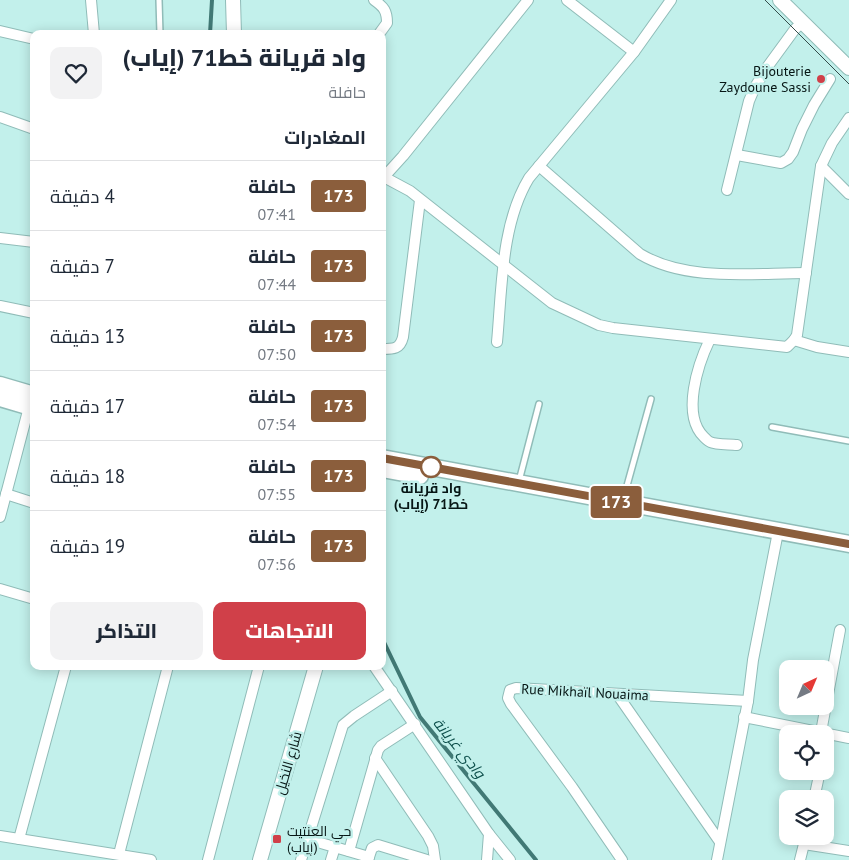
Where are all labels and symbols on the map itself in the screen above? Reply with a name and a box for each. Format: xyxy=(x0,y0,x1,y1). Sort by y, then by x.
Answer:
place label: Bijouterie Zaydoune Sassi xyxy=(719,62,811,96)
marker: Bijouterie Zaydoune Sassi xyxy=(815,73,827,85)
marker: واد قريانة خط71 (إياب) xyxy=(420,456,442,478)
place label: واد قريانة خط71 (إياب) xyxy=(394,479,468,514)
line badge: 173 xyxy=(587,486,645,518)
north arrow xyxy=(779,660,834,715)
street label: Rue Mikhaïl Nouaima xyxy=(521,680,649,704)
water label: وادي غريانة xyxy=(427,713,490,784)
street label: شارع النخيل xyxy=(270,729,306,797)
place label: حي العنتيت (إياب) xyxy=(287,822,351,856)
marker: حي العنتيت (إياب) xyxy=(271,833,283,845)

